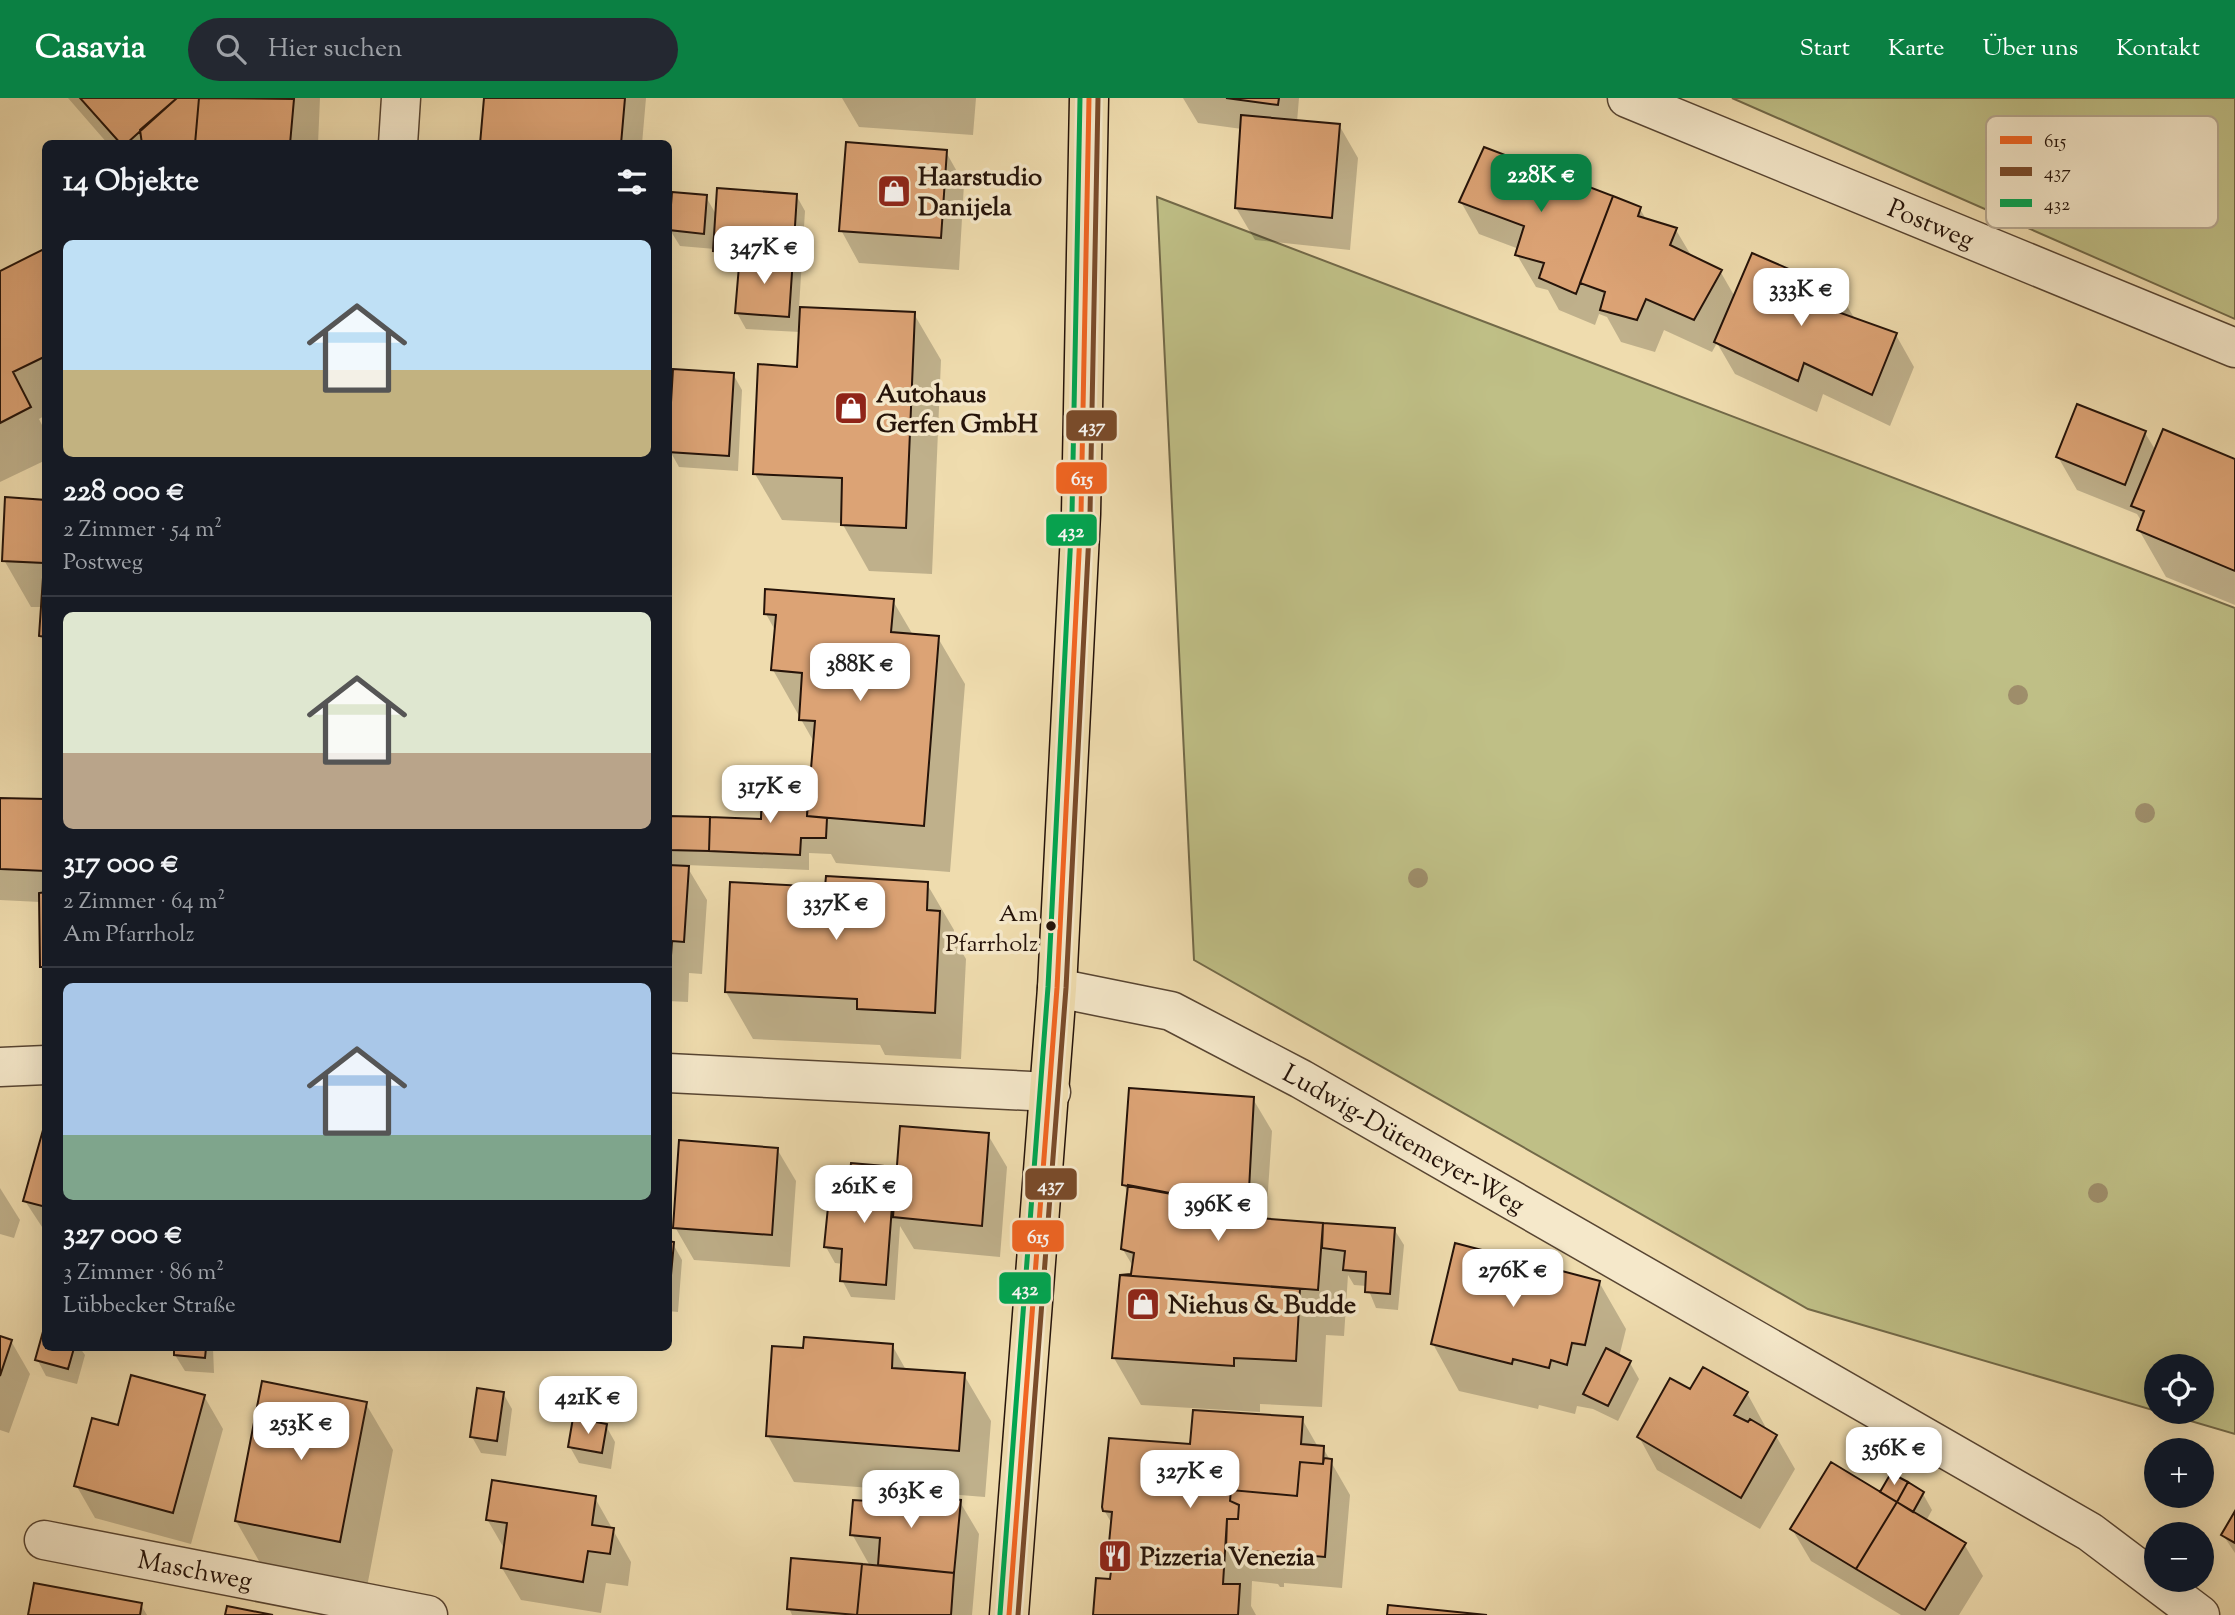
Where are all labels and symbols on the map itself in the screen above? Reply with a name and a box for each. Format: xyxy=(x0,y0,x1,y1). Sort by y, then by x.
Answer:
legend xyxy=(1986,116,2218,228)
text: 615 xyxy=(2044,129,2067,156)
pin: 228K € xyxy=(1484,155,1598,214)
place label: Haarstudio Danijela xyxy=(918,160,1042,227)
text: 437 xyxy=(2044,160,2071,187)
shop icon: Haarstudio Danijela xyxy=(875,172,913,210)
street label: Postweg xyxy=(1881,191,1979,260)
text: 432 xyxy=(2044,192,2070,219)
pin: 347K € xyxy=(707,226,821,286)
pin: 333K € xyxy=(1744,268,1858,328)
place label: Autohaus Gerfen GmbH xyxy=(876,377,1038,444)
shop icon: Autohaus Gerfen GmbH xyxy=(832,389,870,427)
line badge: 437 xyxy=(1065,409,1118,442)
text: 437 xyxy=(1078,414,1106,441)
line badge: 615 xyxy=(1055,461,1108,495)
text: 615 xyxy=(1071,467,1094,494)
line badge: 432 xyxy=(1045,513,1098,547)
text: 432 xyxy=(1057,519,1084,546)
pin: 388K € xyxy=(803,644,917,703)
pin: 317K € xyxy=(713,766,827,825)
pin: 337K € xyxy=(779,882,893,942)
place label: Am Pfarrholz xyxy=(945,898,1038,962)
marker: Am Pfarrholz xyxy=(1044,919,1058,933)
street label: Ludwig-Dütemeyer-Weg xyxy=(1275,1056,1531,1225)
pin: 261K € xyxy=(807,1166,921,1225)
line badge: 437 xyxy=(1024,1167,1078,1201)
text: 437 xyxy=(1037,1173,1065,1200)
pin: 396K € xyxy=(1161,1184,1275,1243)
line badge: 615 xyxy=(1011,1219,1065,1253)
text: 615 xyxy=(1027,1225,1050,1252)
pin: 276K € xyxy=(1456,1250,1570,1309)
line badge: 432 xyxy=(998,1271,1052,1305)
text: 432 xyxy=(1011,1277,1038,1304)
shop icon: Niehus & Budde xyxy=(1124,1285,1162,1323)
place label: Niehus & Budde xyxy=(1168,1288,1356,1325)
pin: 421K € xyxy=(531,1376,645,1436)
pin: 253K € xyxy=(244,1402,358,1462)
pin: 356K € xyxy=(1837,1428,1951,1487)
pin: 327K € xyxy=(1133,1450,1247,1510)
pin: 363K € xyxy=(854,1470,968,1530)
restaurant icon: Pizzeria Venezia xyxy=(1096,1537,1134,1575)
place label: Pizzeria Venezia xyxy=(1140,1540,1315,1577)
street label: Maschweg xyxy=(134,1543,255,1601)

